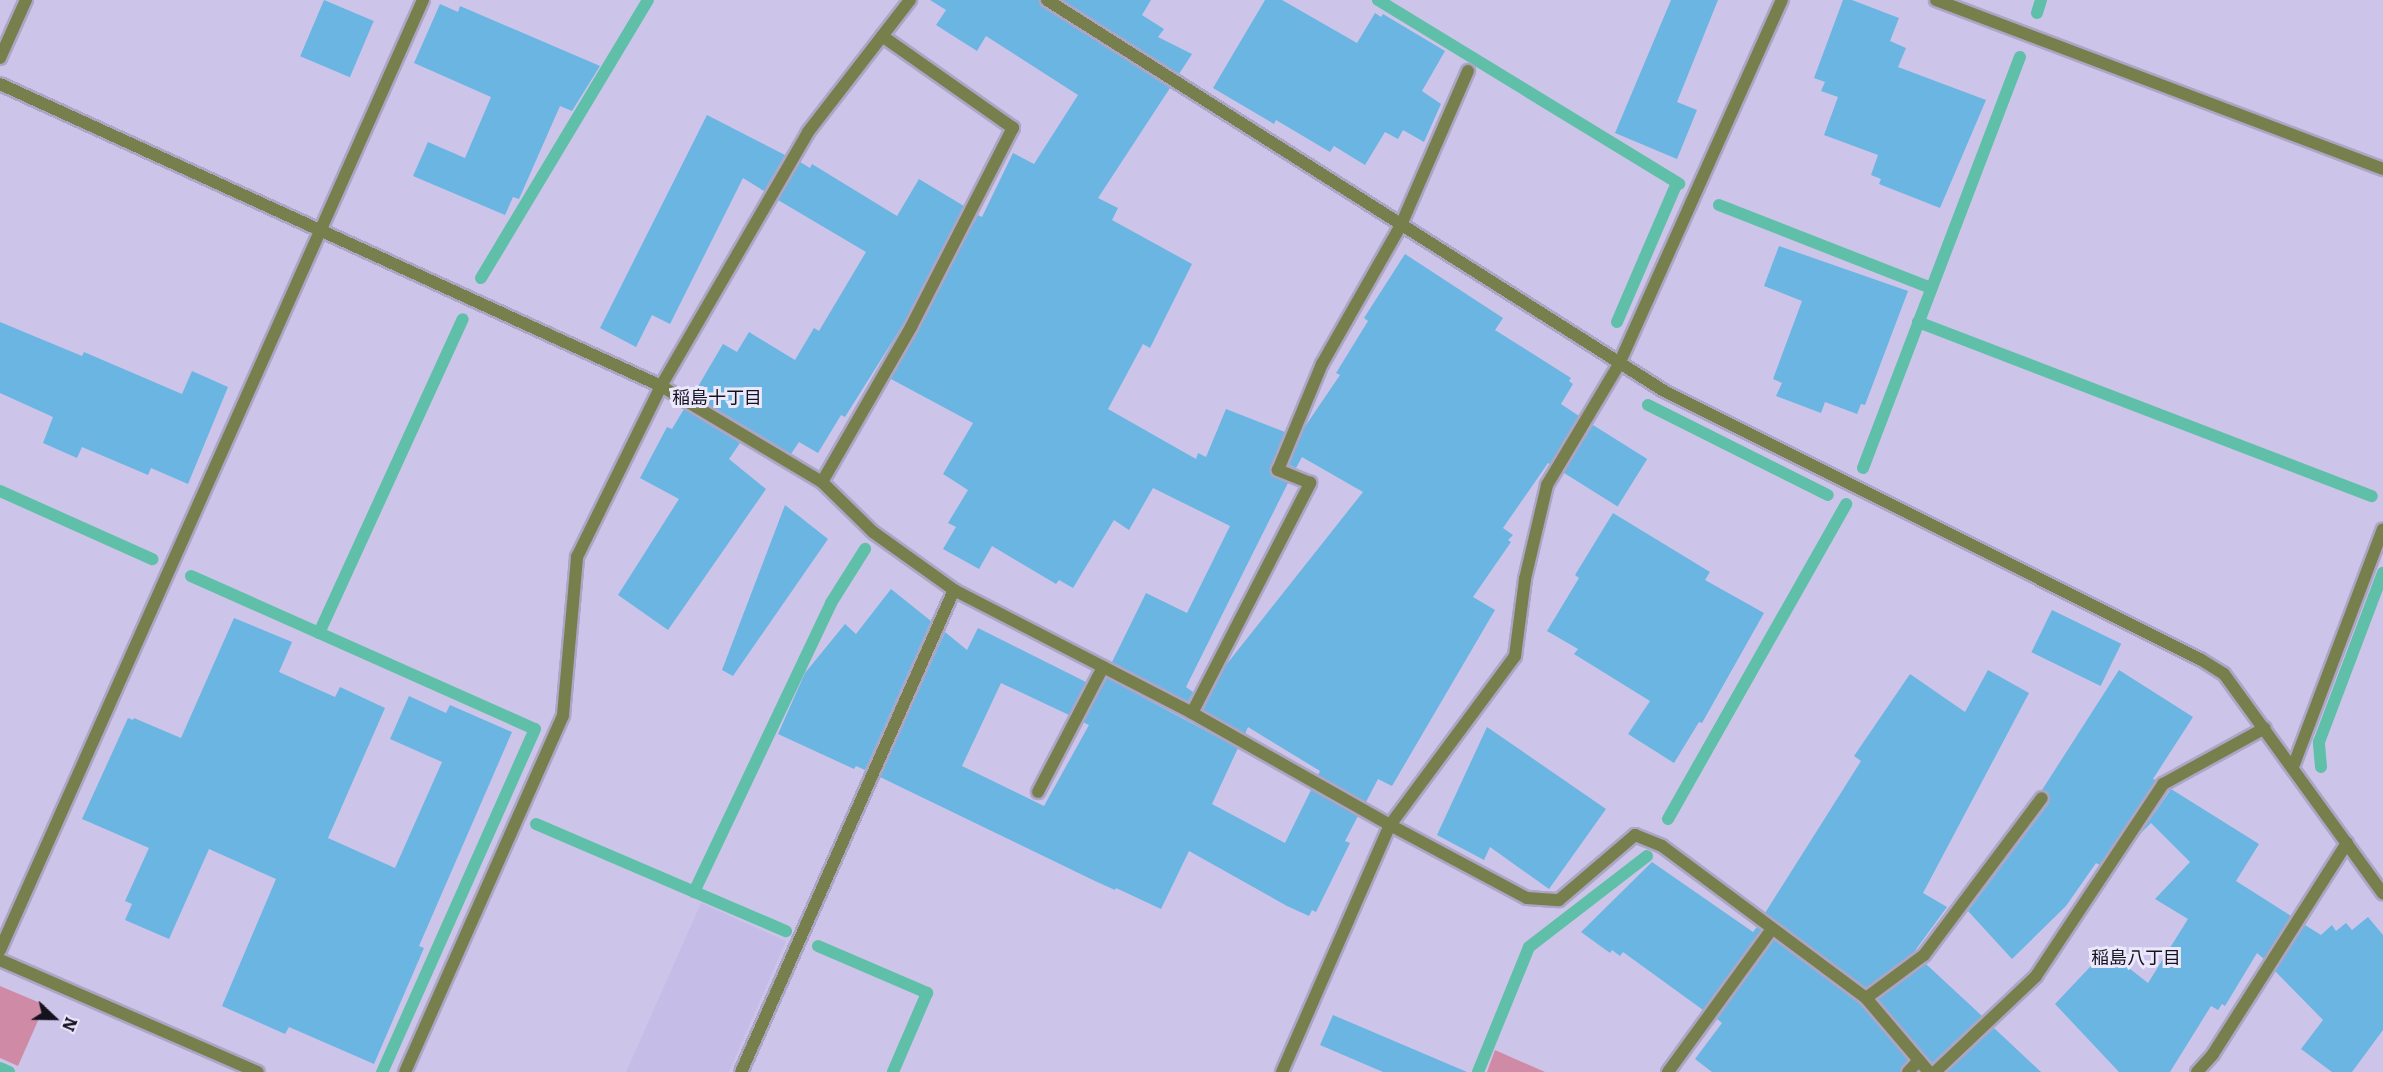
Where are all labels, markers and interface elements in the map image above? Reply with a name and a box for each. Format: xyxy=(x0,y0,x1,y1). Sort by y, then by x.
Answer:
district label: 稲島十丁目 xyxy=(672,386,762,408)
district label: 稲島八丁目 xyxy=(2091,946,2181,968)
north arrow xyxy=(24,988,84,1048)
text: N xyxy=(57,1014,84,1035)

